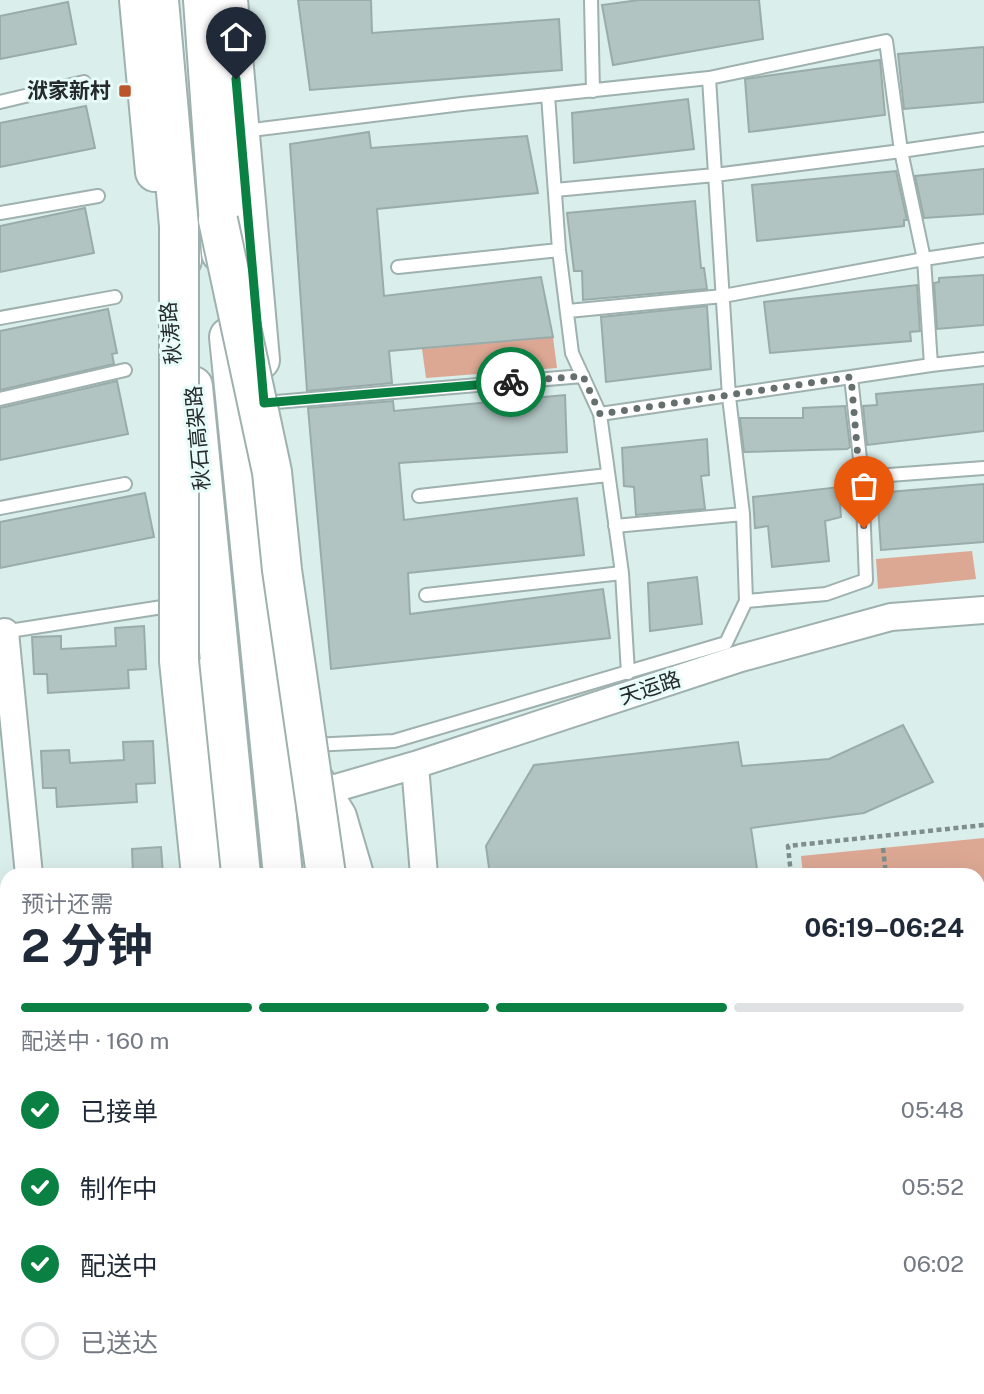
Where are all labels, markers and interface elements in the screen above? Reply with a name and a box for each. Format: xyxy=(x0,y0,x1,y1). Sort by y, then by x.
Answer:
pin xyxy=(206,7,266,79)
icon: home xyxy=(217,18,255,56)
place label: 洑家新村 xyxy=(27,78,111,103)
marker: 洑家新村 xyxy=(117,83,133,99)
street label: 秋涛路 xyxy=(155,301,186,366)
courier xyxy=(476,347,546,417)
icon: bike xyxy=(492,363,530,401)
street label: 秋石高架路 xyxy=(180,385,215,491)
pin xyxy=(834,456,894,528)
icon: bag xyxy=(845,467,883,505)
street label: 天运路 xyxy=(616,666,684,709)
text: 预计还需 xyxy=(21,890,113,917)
text: 06:19–06:24 xyxy=(805,912,964,943)
text: 2 分钟 xyxy=(21,918,153,972)
text: 配送中 · 160 m xyxy=(21,1027,169,1054)
icon: check xyxy=(21,1091,59,1129)
text: 已接单 xyxy=(80,1096,158,1127)
text: 05:48 xyxy=(901,1096,964,1123)
icon: check xyxy=(21,1168,59,1206)
text: 制作中 xyxy=(80,1173,158,1204)
text: 05:52 xyxy=(902,1173,964,1200)
icon: check xyxy=(21,1245,59,1283)
text: 配送中 xyxy=(80,1250,158,1281)
text: 06:02 xyxy=(903,1250,964,1277)
text: 已送达 xyxy=(80,1327,158,1358)

